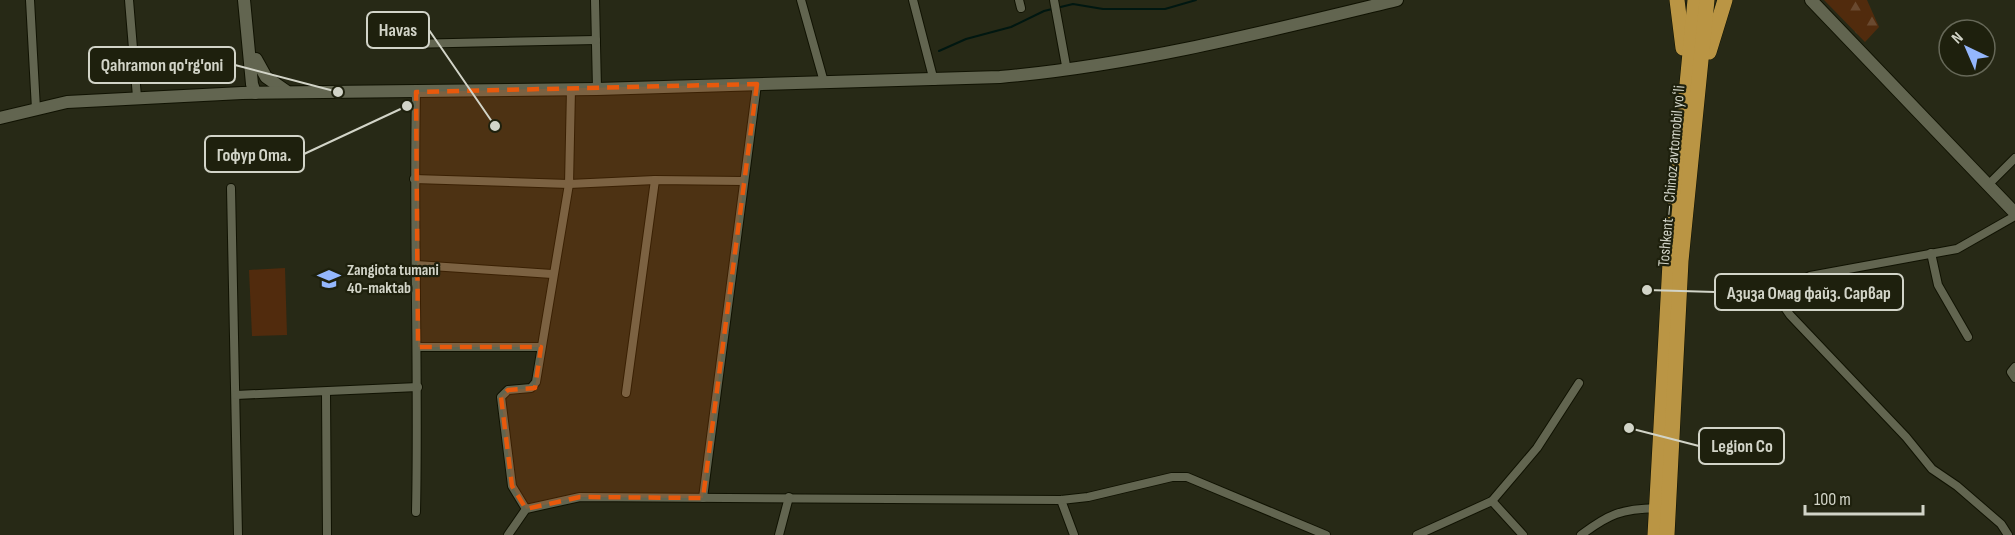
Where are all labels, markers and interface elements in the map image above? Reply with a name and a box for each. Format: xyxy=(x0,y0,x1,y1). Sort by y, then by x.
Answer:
callout: Havas xyxy=(367,12,429,48)
north arrow xyxy=(1937,18,1997,78)
text: Havas xyxy=(379,20,417,41)
text: N xyxy=(1948,28,1967,48)
callout: Qahramon qo'rg'oni xyxy=(89,47,235,83)
text: Qahramon qo'rg'oni xyxy=(101,55,223,76)
street label: Toshkent — Chinoz avtomobil yoʻli xyxy=(1655,84,1689,268)
callout: Гофур Ота. xyxy=(205,136,304,172)
text: Гофур Ота. xyxy=(217,145,291,166)
place label: Zangiota tumani 40-maktab xyxy=(347,261,439,298)
school or university icon: Zangiota tumani 40-maktab xyxy=(316,266,342,292)
callout: Азиза Омад файз. Сарвар xyxy=(1715,274,1903,310)
text: Азиза Омад файз. Сарвар xyxy=(1726,283,1891,304)
callout: Legion Co xyxy=(1699,428,1784,464)
text: Legion Co xyxy=(1711,436,1773,457)
scale bar xyxy=(1805,478,1924,516)
text: 100 m xyxy=(1814,489,1851,510)

